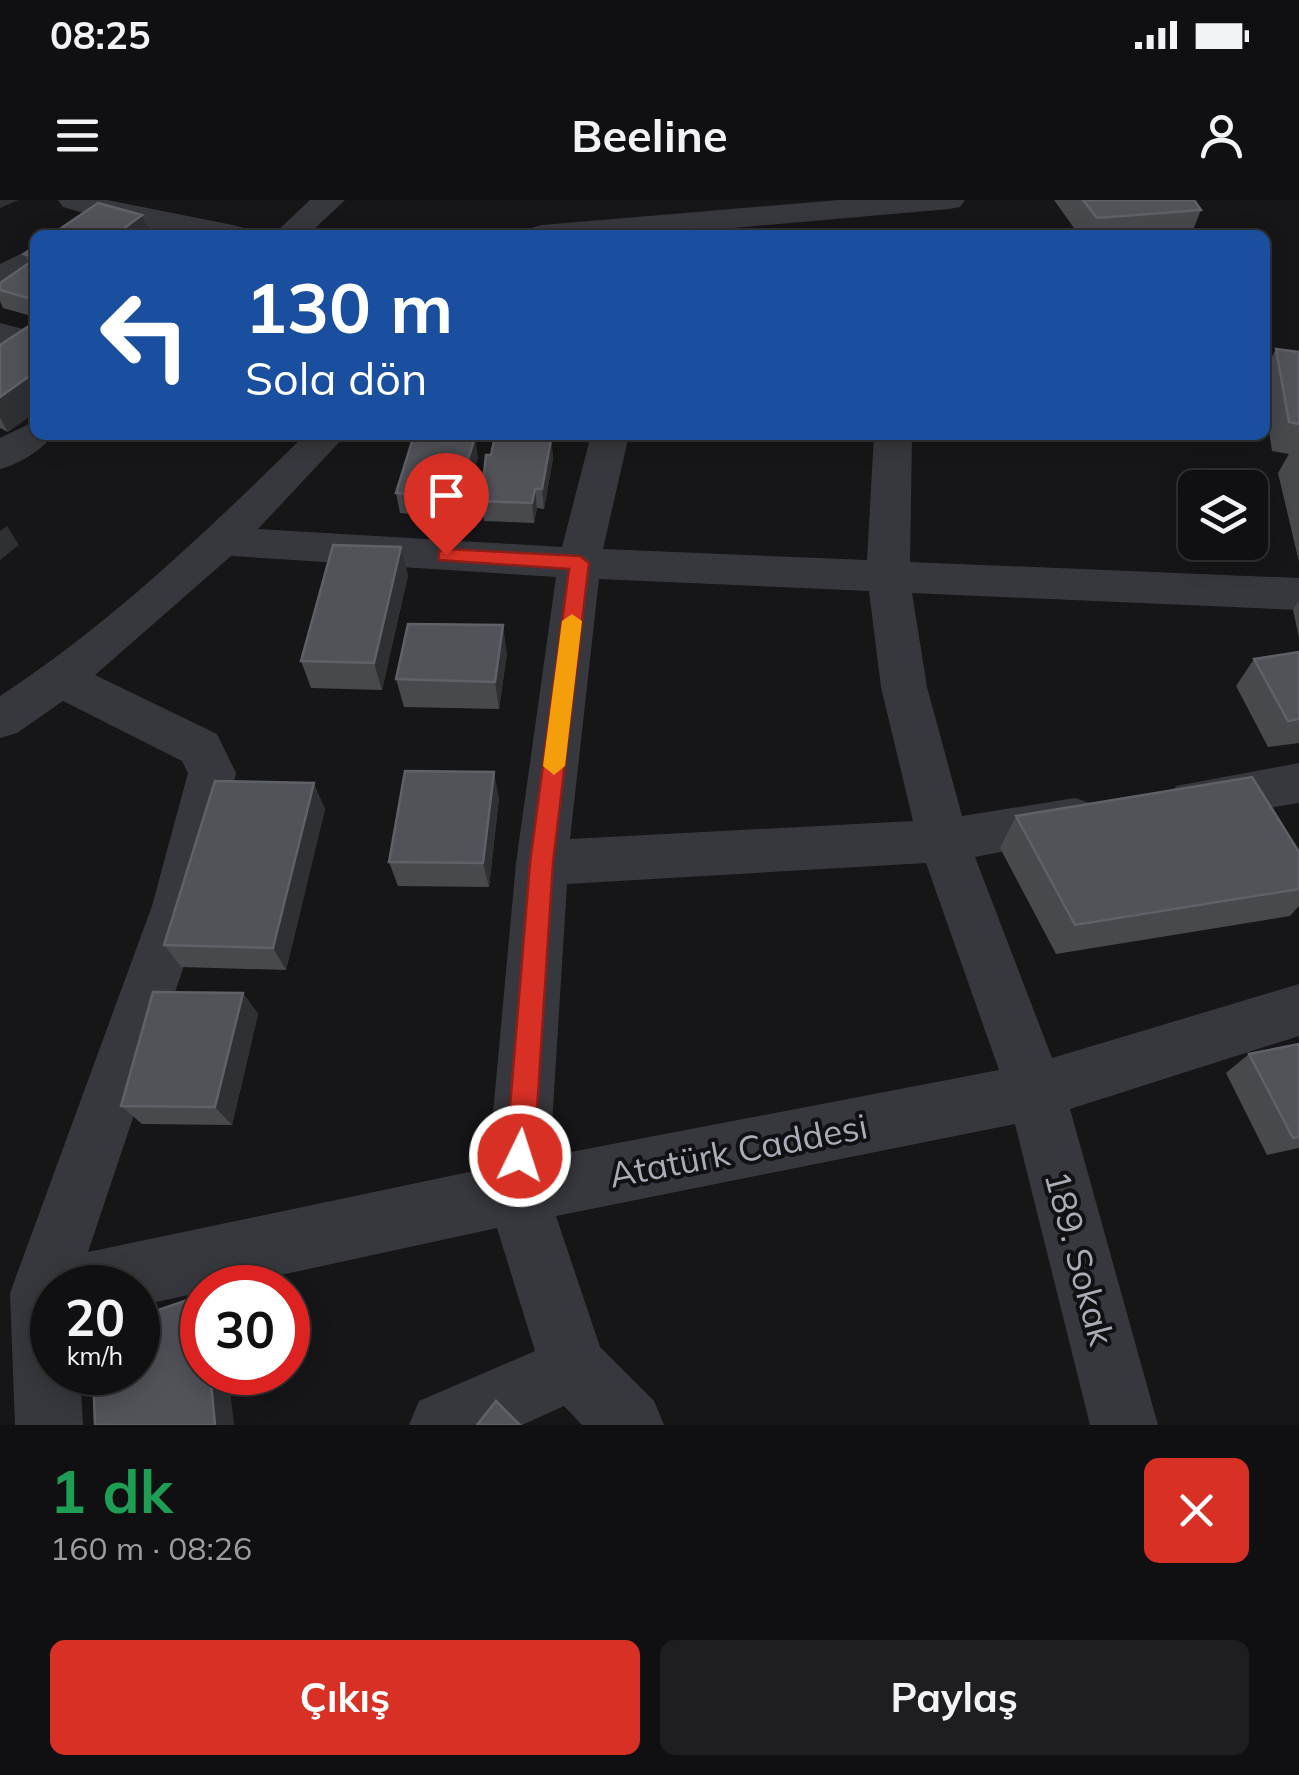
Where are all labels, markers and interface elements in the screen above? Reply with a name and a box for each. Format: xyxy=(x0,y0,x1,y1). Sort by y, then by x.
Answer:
text: 08:25 xyxy=(50,11,151,59)
text: Beeline xyxy=(571,107,728,163)
icon: menu xyxy=(50,108,105,163)
icon: person xyxy=(1194,108,1249,163)
text: 130 m xyxy=(245,263,453,351)
icon: left xyxy=(80,270,210,400)
text: Sola dön xyxy=(245,350,427,406)
pin xyxy=(404,453,489,556)
icon: arrive xyxy=(419,468,474,523)
map controls xyxy=(1178,470,1268,560)
button: layers xyxy=(1178,470,1268,560)
street label: Atatürk Caddesi xyxy=(605,1103,871,1197)
position arrow xyxy=(468,1104,572,1208)
street label: 189. Sokak xyxy=(1036,1166,1125,1351)
speed limit sign: 30 xyxy=(180,1265,310,1395)
text: 20 xyxy=(65,1286,125,1349)
text: km/h xyxy=(67,1340,123,1371)
text: 1 dk xyxy=(50,1453,173,1528)
button: close xyxy=(1144,1458,1249,1563)
text: 160 m · 08:26 xyxy=(50,1528,252,1568)
button: Çıkış xyxy=(50,1640,640,1755)
button: Paylaş xyxy=(660,1640,1249,1755)

